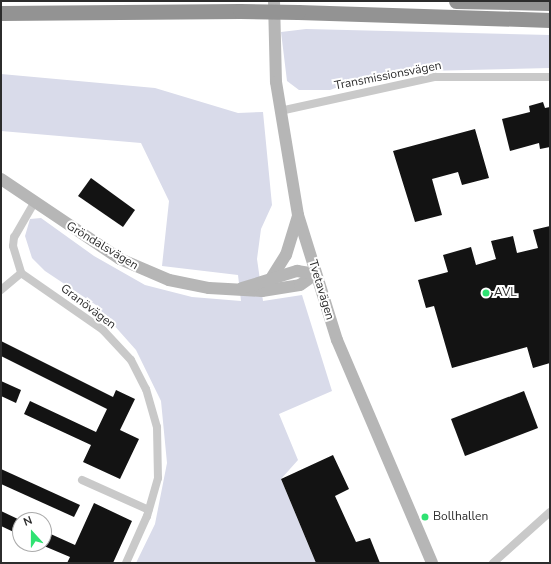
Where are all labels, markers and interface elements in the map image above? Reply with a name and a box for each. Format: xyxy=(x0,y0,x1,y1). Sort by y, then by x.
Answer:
street label: Transmissionsvägen xyxy=(333,59,443,93)
street label: Gröndalsvägen xyxy=(63,219,141,273)
street label: Tvetavägen xyxy=(305,258,337,322)
street label: Granövägen xyxy=(58,282,118,332)
place label: AVL xyxy=(494,286,517,300)
marker: AVL xyxy=(481,288,491,298)
place label: Bollhallen xyxy=(433,510,488,524)
north arrow xyxy=(12,512,52,552)
marker: Bollhallen xyxy=(420,512,430,522)
text: N xyxy=(21,513,34,530)

